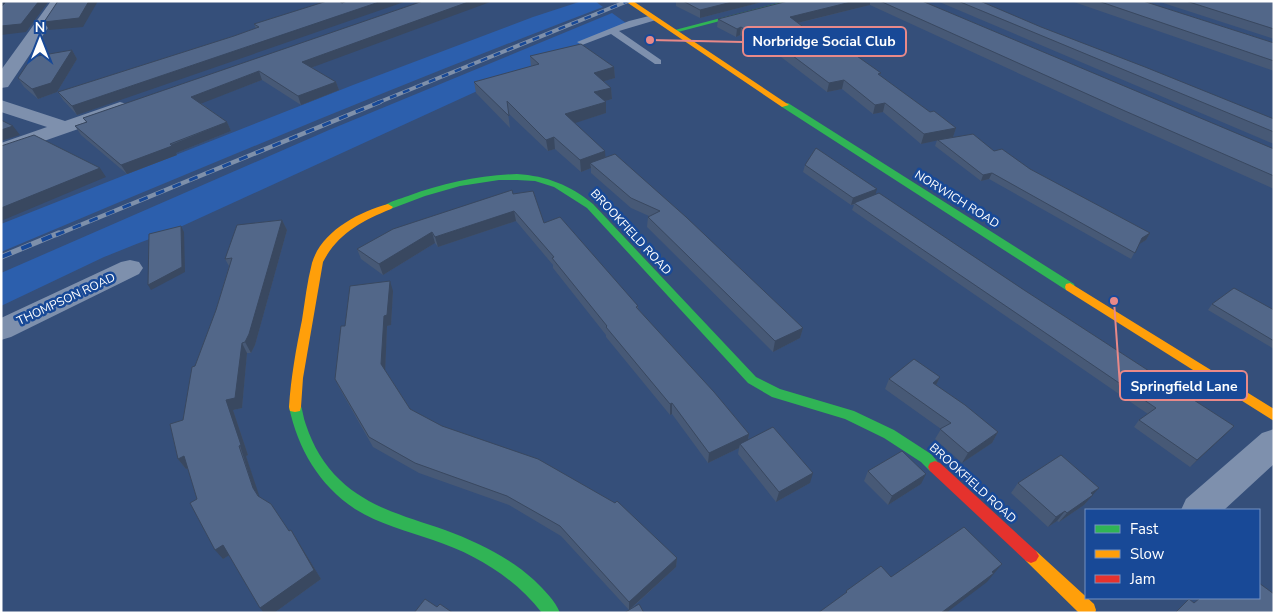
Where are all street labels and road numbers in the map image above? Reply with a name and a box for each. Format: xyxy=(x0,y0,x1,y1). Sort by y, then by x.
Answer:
street label: NORWICH ROAD xyxy=(912,166,1003,232)
street label: BROOKFIELD ROAD xyxy=(587,186,675,278)
street label: THOMPSON ROAD xyxy=(14,269,118,329)
street label: BROOKFIELD ROAD xyxy=(926,440,1020,526)

